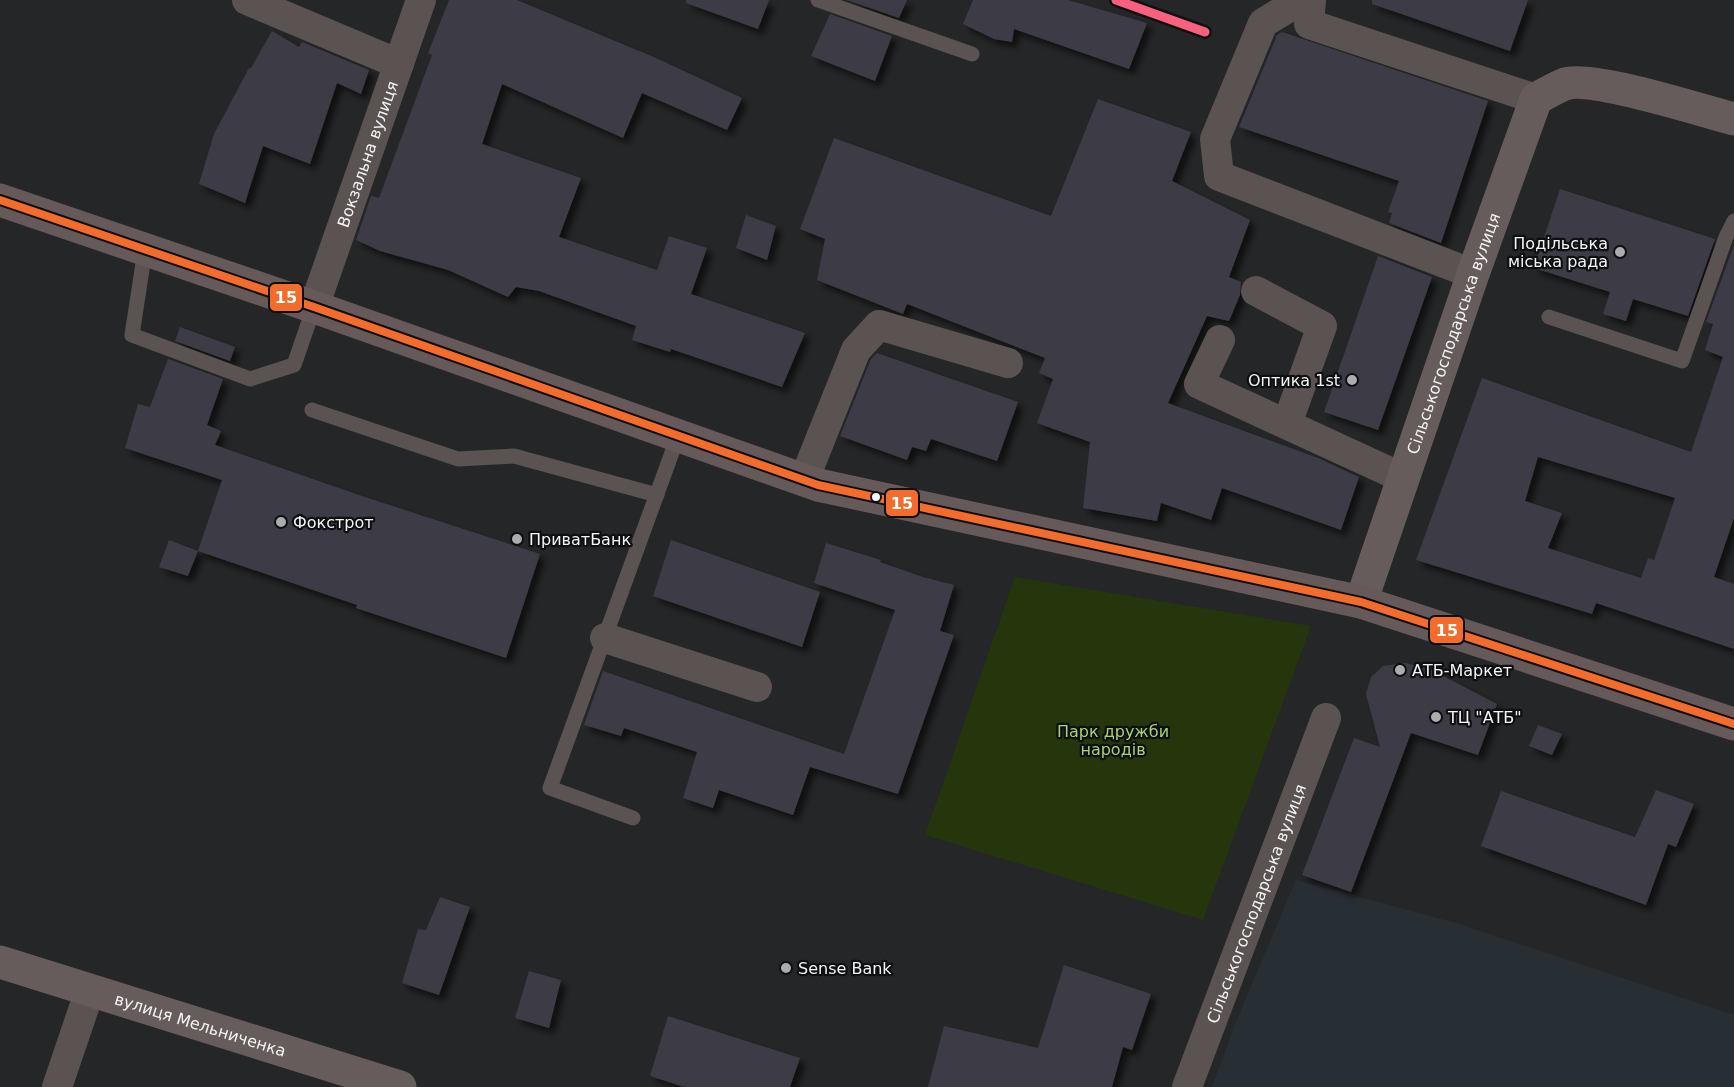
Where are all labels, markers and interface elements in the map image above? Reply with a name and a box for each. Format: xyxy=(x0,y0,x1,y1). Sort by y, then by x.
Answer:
street label: Вокзальна вулиця xyxy=(333,78,402,230)
street label: Сільськогосподарська вулиця xyxy=(1403,210,1504,457)
place label: Подільська міська рада xyxy=(1508,234,1608,271)
marker: Подільська міська рада xyxy=(1613,245,1627,259)
line badge: 15 xyxy=(269,283,303,312)
text: 15 xyxy=(275,288,297,307)
place label: Оптика 1st xyxy=(1248,371,1340,390)
marker: Оптика 1st xyxy=(1345,373,1359,387)
line badge: 15 xyxy=(885,489,919,517)
unlabelled marker xyxy=(870,491,882,503)
text: 15 xyxy=(891,494,913,513)
place label: Фокстрот xyxy=(293,513,374,532)
marker: Фокстрот xyxy=(274,515,288,529)
place label: ПриватБанк xyxy=(529,530,631,549)
marker: ПриватБанк xyxy=(510,532,524,546)
line badge: 15 xyxy=(1429,616,1464,644)
text: 15 xyxy=(1436,621,1458,640)
place label: АТБ-Маркет xyxy=(1412,661,1512,680)
marker: АТБ-Маркет xyxy=(1393,663,1407,677)
place label: ТЦ "АТБ" xyxy=(1447,708,1522,727)
marker: ТЦ "АТБ" xyxy=(1429,710,1443,724)
park label: Парк дружби народів xyxy=(1057,722,1169,759)
street label: Сільськогосподарська вулиця xyxy=(1202,781,1310,1026)
place label: Sense Bank xyxy=(798,959,892,978)
marker: Sense Bank xyxy=(779,961,793,975)
street label: вулиця Мельниченка xyxy=(112,989,289,1060)

